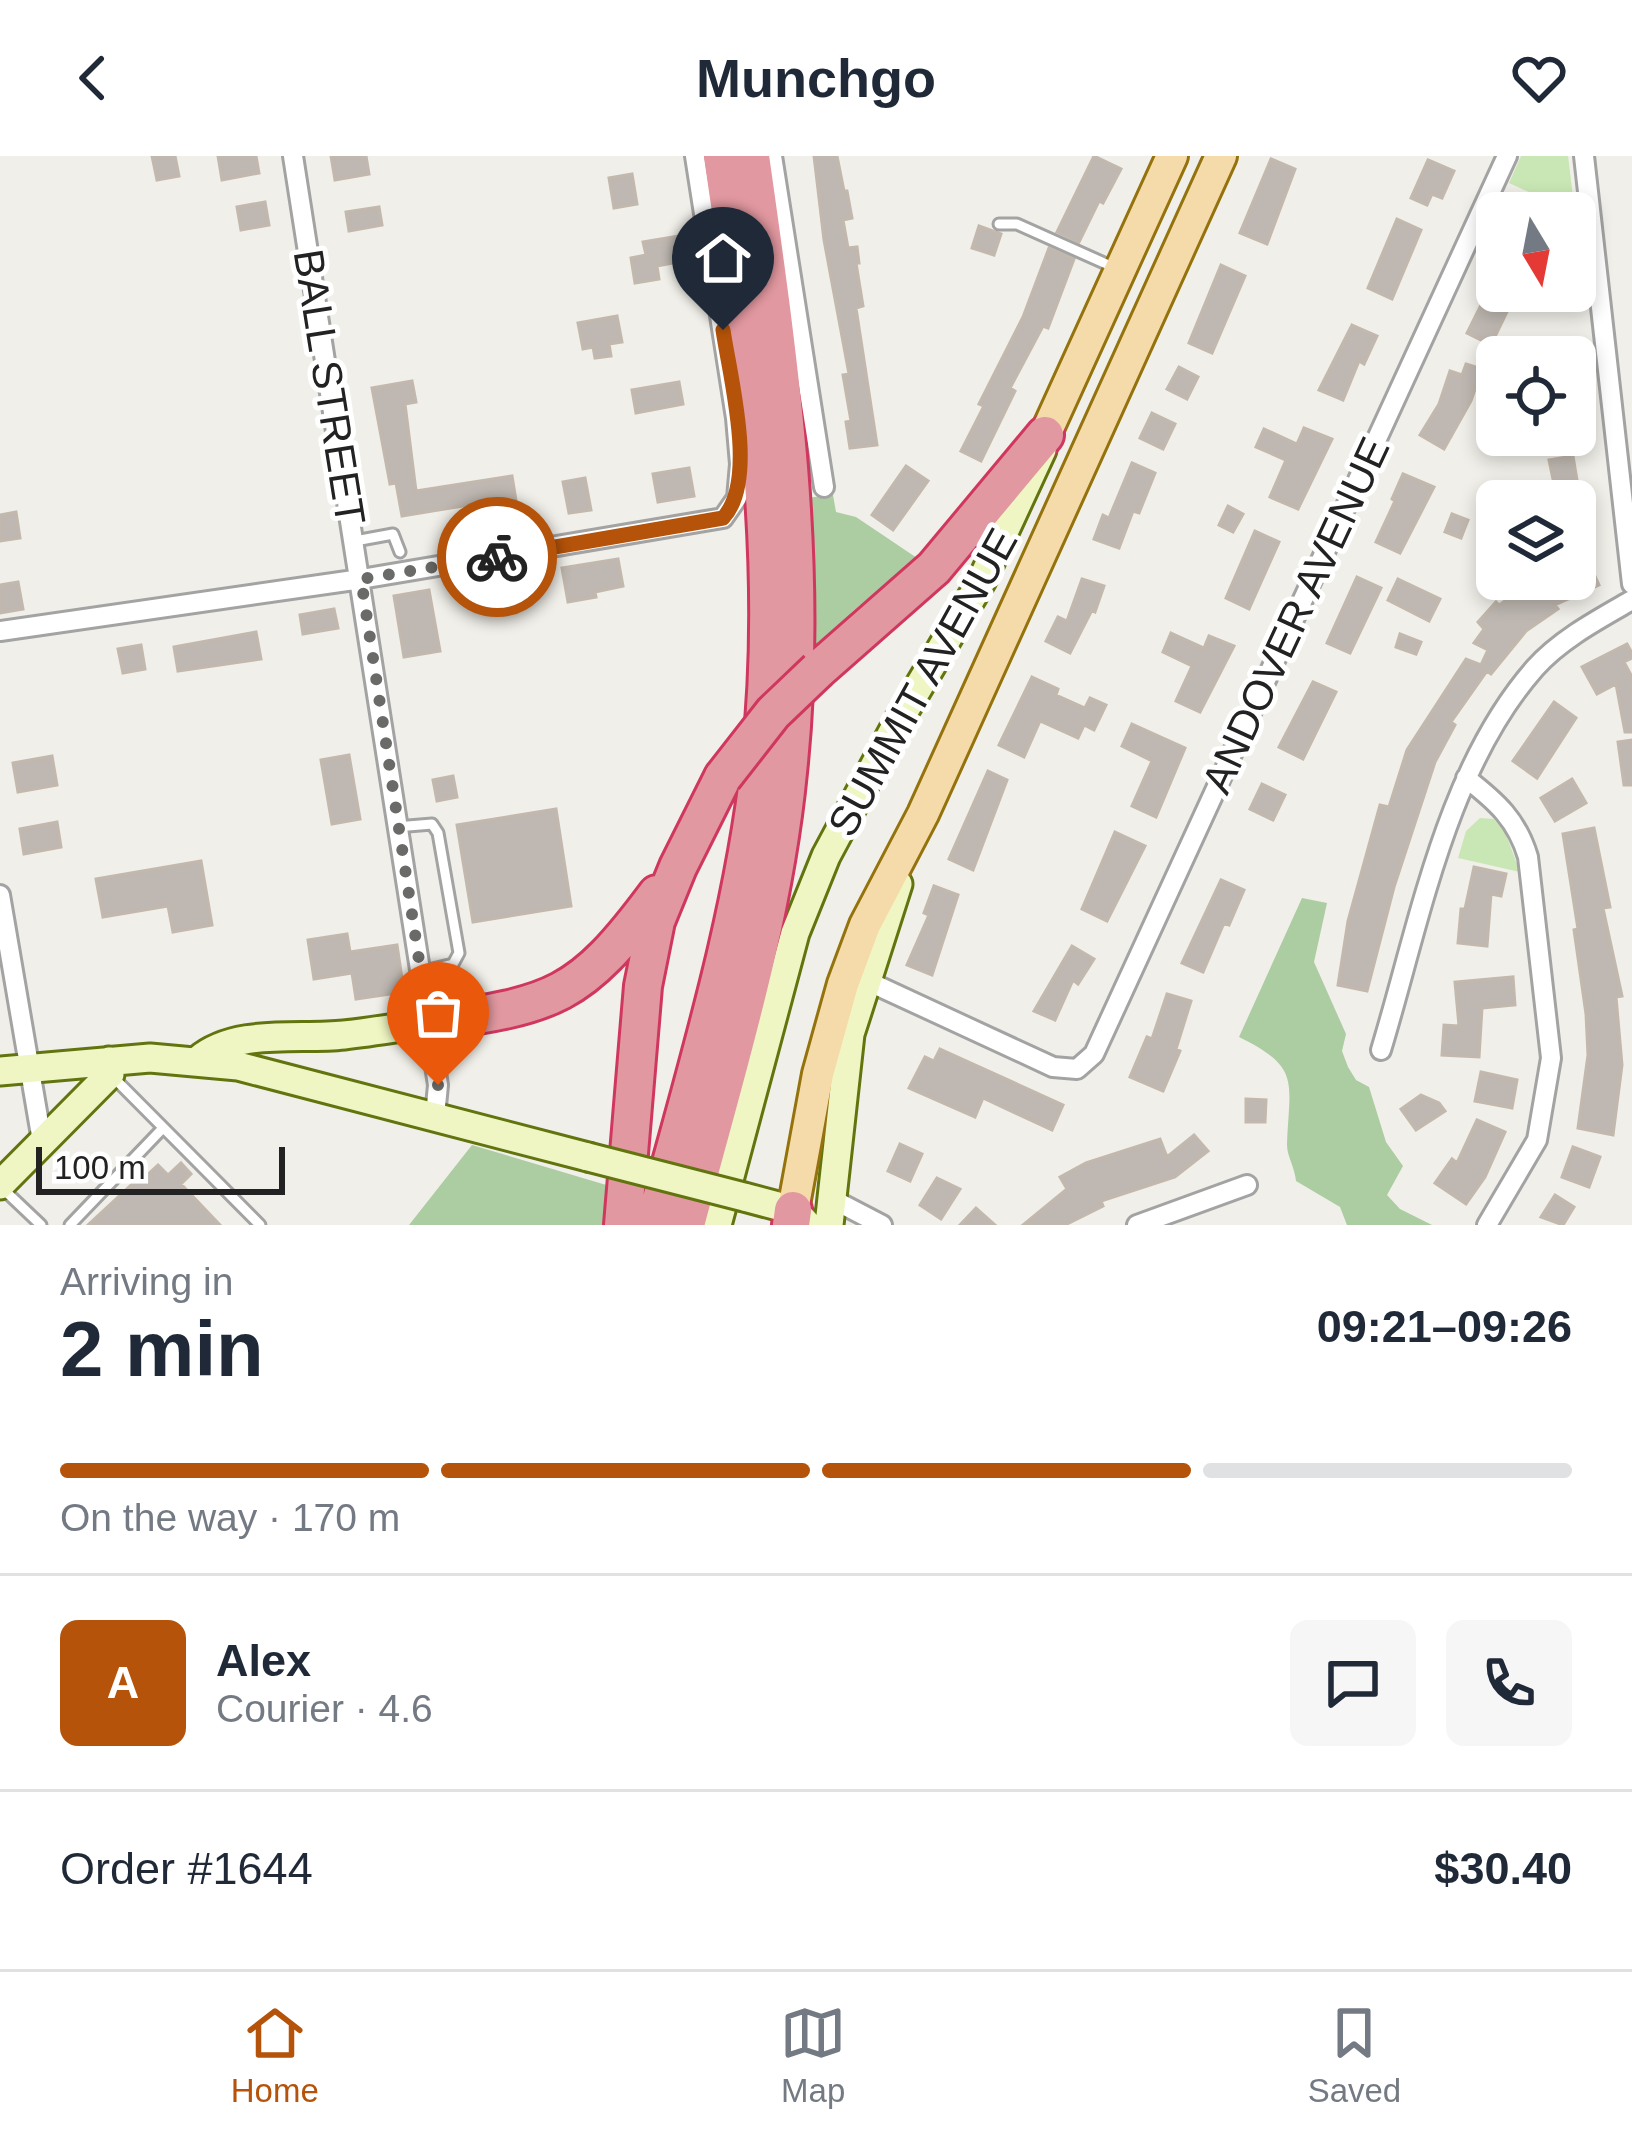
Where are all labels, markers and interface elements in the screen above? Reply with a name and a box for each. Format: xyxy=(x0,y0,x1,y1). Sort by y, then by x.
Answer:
icon: back xyxy=(60,45,126,111)
icon: heart xyxy=(1506,45,1572,111)
text: Munchgo xyxy=(696,48,936,108)
north arrow xyxy=(1476,192,1596,312)
map controls xyxy=(1476,192,1596,600)
pin xyxy=(672,207,774,330)
icon: home xyxy=(690,225,756,291)
street label: BALL STREET xyxy=(285,246,375,528)
button: locate xyxy=(1476,336,1596,456)
street label: ANDOVER AVENUE xyxy=(1192,430,1398,800)
button: layers xyxy=(1476,480,1596,600)
courier xyxy=(437,497,557,617)
street label: SUMMIT AVENUE xyxy=(819,520,1026,844)
icon: bike xyxy=(464,524,530,590)
pin xyxy=(387,962,489,1085)
icon: bag xyxy=(405,980,471,1046)
scale bar xyxy=(36,1141,285,1194)
text: 100 m xyxy=(54,1149,146,1186)
text: Arriving in xyxy=(60,1260,233,1303)
text: 09:21–09:26 xyxy=(1317,1301,1572,1352)
text: 2 min xyxy=(60,1305,264,1393)
text: On the way · 170 m xyxy=(60,1496,400,1539)
button: chat xyxy=(1290,1620,1416,1746)
button: phone xyxy=(1446,1620,1572,1746)
text: Alex xyxy=(216,1635,311,1686)
text: A xyxy=(107,1657,139,1708)
text: Courier · 4.6 xyxy=(216,1687,433,1730)
text: Order #1644 xyxy=(60,1843,313,1894)
text: $30.40 xyxy=(1434,1843,1572,1894)
tab: Home xyxy=(231,2000,319,2110)
tab: Map xyxy=(780,2000,846,2110)
tab: Saved xyxy=(1308,2000,1401,2110)

